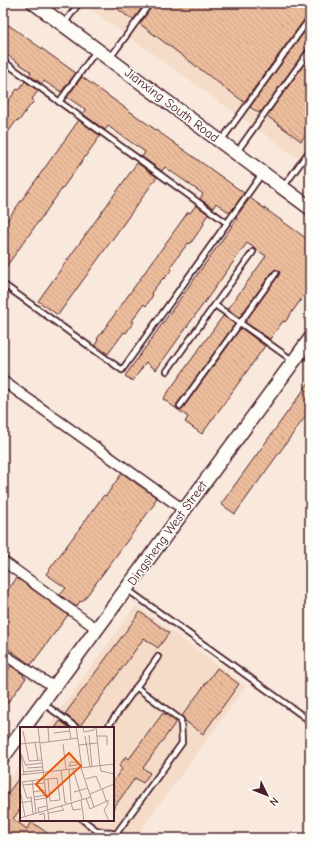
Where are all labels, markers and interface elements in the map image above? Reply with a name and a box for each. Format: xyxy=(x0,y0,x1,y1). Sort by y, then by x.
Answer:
street label: Jianxing South Road xyxy=(122,65,222,145)
street label: Dingsheng West Street xyxy=(124,477,211,588)
inset map xyxy=(20,727,114,821)
north arrow xyxy=(247,775,287,815)
text: N xyxy=(267,794,281,809)

